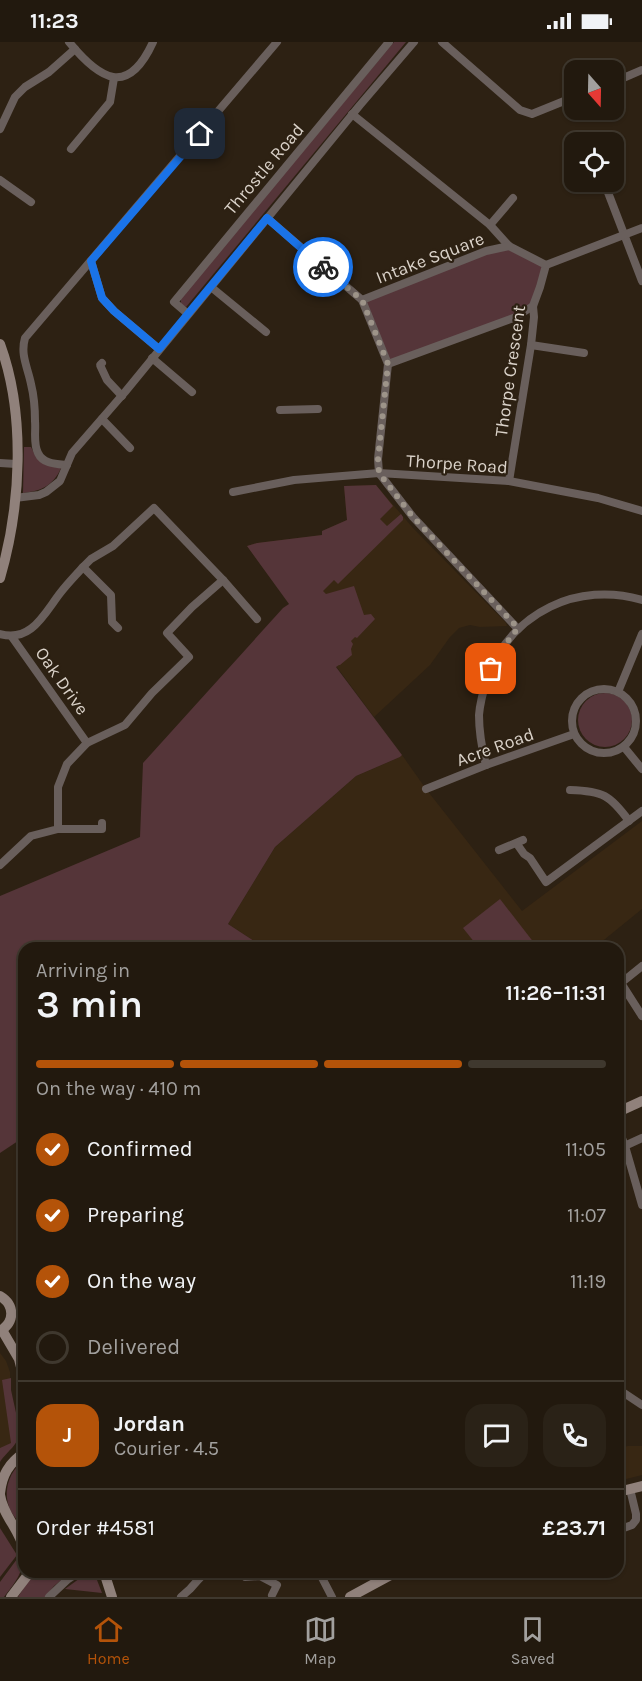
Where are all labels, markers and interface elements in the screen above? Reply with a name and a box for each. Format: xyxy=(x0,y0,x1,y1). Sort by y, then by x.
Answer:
text: 11:23 xyxy=(30,8,79,34)
north arrow xyxy=(564,60,624,120)
map controls xyxy=(564,60,624,192)
pin xyxy=(174,108,225,159)
icon: home xyxy=(183,117,216,150)
street label: Throstle Road xyxy=(219,119,309,219)
button: locate xyxy=(564,132,624,192)
street label: Intake Square xyxy=(373,227,487,289)
courier xyxy=(293,237,353,297)
icon: bike xyxy=(307,251,340,284)
street label: Thorpe Crescent xyxy=(490,304,530,438)
street label: Thorpe Road xyxy=(406,449,508,479)
street label: Oak Drive xyxy=(31,643,93,719)
pin xyxy=(465,643,516,694)
icon: bag xyxy=(474,652,507,685)
street label: Acre Road xyxy=(453,723,537,771)
text: Arriving in xyxy=(36,959,130,982)
text: 11:26–11:31 xyxy=(505,980,606,1006)
text: 3 min xyxy=(36,981,143,1027)
text: On the way · 410 m xyxy=(36,1077,201,1100)
icon: check xyxy=(36,1133,69,1166)
text: Confirmed xyxy=(87,1136,193,1162)
text: 11:05 xyxy=(565,1138,606,1161)
icon: check xyxy=(36,1199,69,1232)
text: Preparing xyxy=(87,1202,184,1228)
text: 11:07 xyxy=(567,1204,606,1227)
icon: check xyxy=(36,1265,69,1298)
text: On the way xyxy=(87,1268,196,1294)
text: 11:19 xyxy=(570,1270,606,1293)
text: Delivered xyxy=(87,1334,180,1360)
button: chat xyxy=(465,1404,528,1467)
button: phone xyxy=(543,1404,606,1467)
text: Jordan xyxy=(114,1411,185,1437)
text: J xyxy=(63,1422,72,1448)
text: Courier · 4.5 xyxy=(114,1437,219,1460)
text: Order #4581 xyxy=(36,1515,155,1541)
text: £23.71 xyxy=(542,1515,606,1541)
tab: Home xyxy=(87,1613,130,1668)
tab: Map xyxy=(304,1613,337,1668)
tab: Saved xyxy=(511,1613,555,1668)

